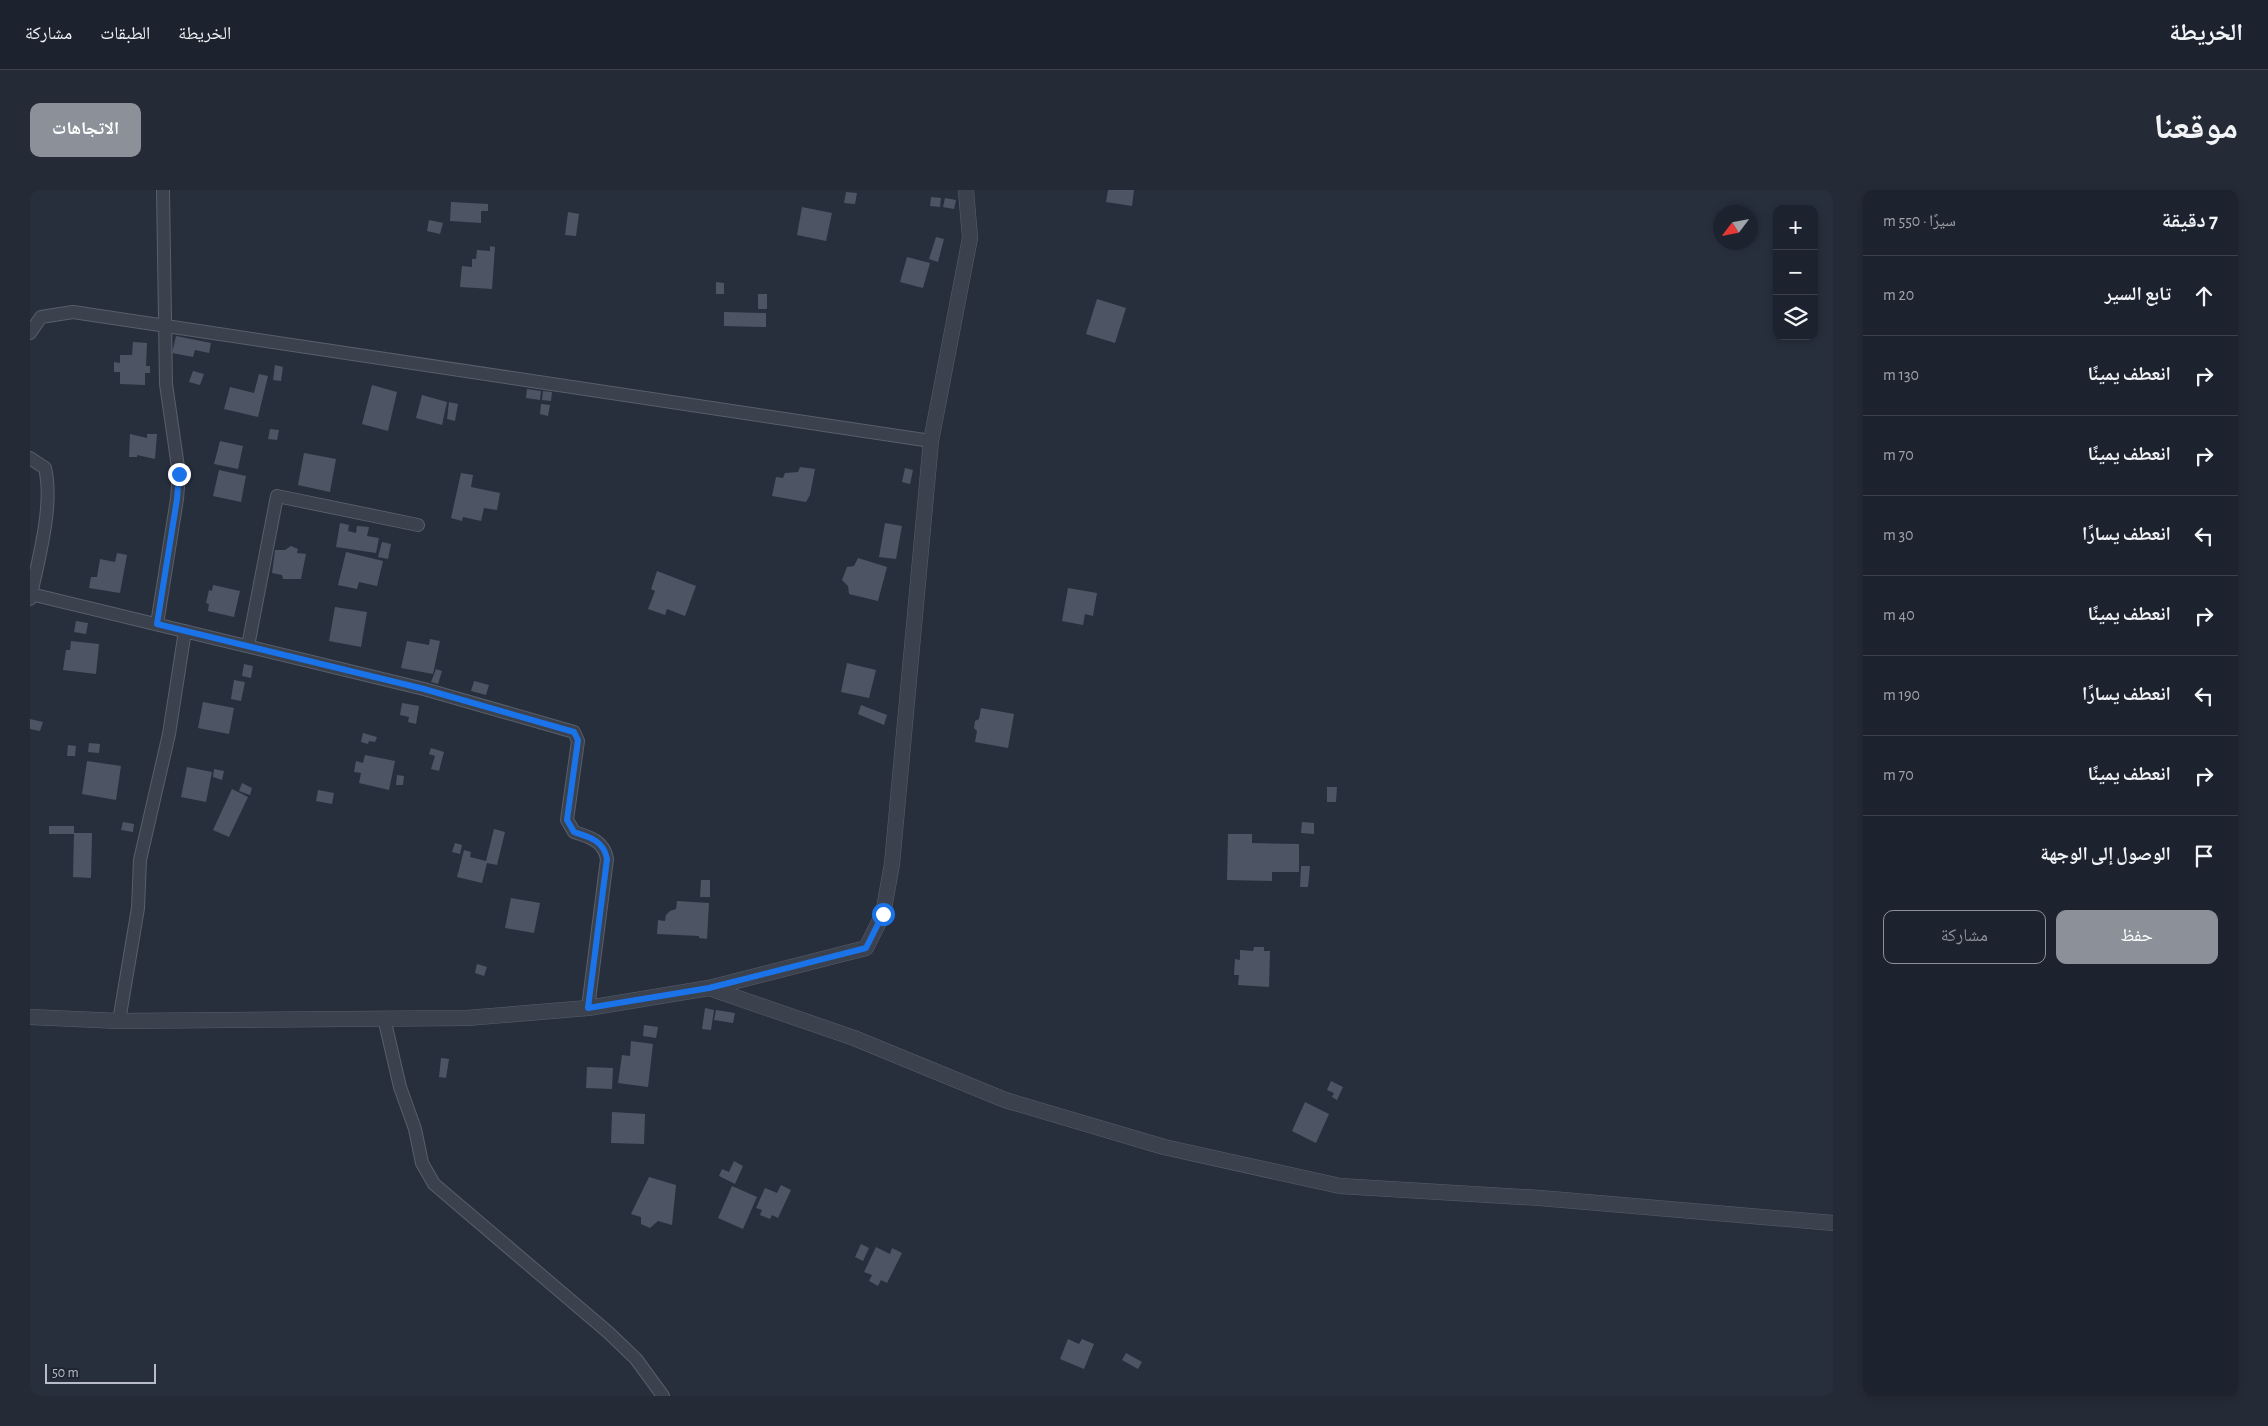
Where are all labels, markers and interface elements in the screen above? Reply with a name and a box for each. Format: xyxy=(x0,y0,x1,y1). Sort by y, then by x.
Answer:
text: الخريطة xyxy=(2169,21,2243,45)
text: مشاركة xyxy=(25,25,72,43)
text: الطبقات xyxy=(100,25,150,43)
text: الخريطة xyxy=(178,25,231,43)
button: الاتجاهات xyxy=(30,103,141,157)
text: موقعنا xyxy=(2153,110,2238,145)
north arrow xyxy=(1713,205,1758,250)
map controls xyxy=(1773,205,1818,340)
button: + xyxy=(1773,205,1818,250)
text: 7 دقيقة xyxy=(2162,210,2218,231)
text: سيرًا · 550 m xyxy=(1883,213,1956,229)
button: − xyxy=(1773,250,1818,295)
icon: ahead xyxy=(2190,282,2218,310)
text: تابع السير xyxy=(2105,285,2171,304)
text: 20 m xyxy=(1883,287,1914,303)
button: layers xyxy=(1773,295,1818,340)
icon: right xyxy=(2190,362,2218,390)
text: انعطف يمينًا xyxy=(2088,365,2171,384)
text: 130 m xyxy=(1883,367,1919,383)
icon: right xyxy=(2190,442,2218,470)
text: انعطف يمينًا xyxy=(2088,445,2171,464)
text: 70 m xyxy=(1883,447,1914,463)
route end xyxy=(168,463,191,486)
icon: left xyxy=(2190,522,2218,550)
text: انعطف يسارًا xyxy=(2082,525,2171,544)
text: 30 m xyxy=(1883,527,1914,543)
icon: right xyxy=(2190,602,2218,630)
text: انعطف يمينًا xyxy=(2088,605,2171,624)
text: 40 m xyxy=(1883,607,1915,623)
icon: left xyxy=(2190,682,2218,710)
text: انعطف يسارًا xyxy=(2082,685,2171,704)
text: 190 m xyxy=(1883,687,1920,703)
icon: right xyxy=(2190,762,2218,790)
text: انعطف يمينًا xyxy=(2088,765,2171,784)
text: 70 m xyxy=(1883,767,1914,783)
icon: arrive xyxy=(2190,842,2218,870)
text: الوصول إلى الوجهة xyxy=(2040,845,2171,864)
route start xyxy=(872,903,895,926)
button: مشاركة xyxy=(1883,910,2046,964)
button: حفظ xyxy=(2056,910,2218,964)
scale bar xyxy=(45,1361,156,1384)
text: 50 m xyxy=(52,1366,79,1380)

